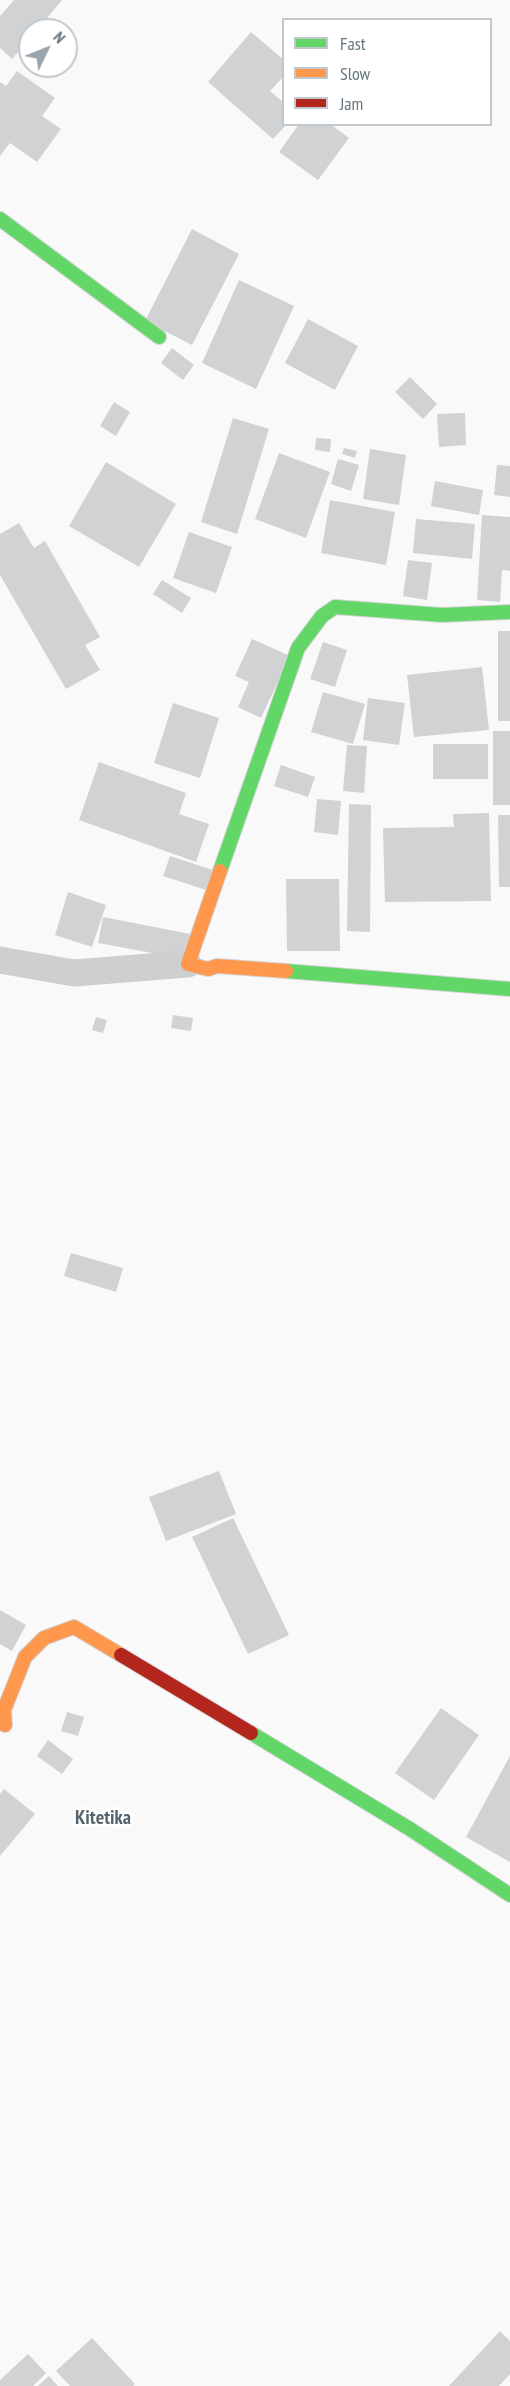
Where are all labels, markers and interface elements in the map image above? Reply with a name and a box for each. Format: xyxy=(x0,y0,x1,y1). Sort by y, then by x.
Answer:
north arrow xyxy=(18,18,78,78)
legend xyxy=(282,18,492,126)
text: N xyxy=(49,27,70,47)
text: Fast xyxy=(340,32,366,55)
text: Slow xyxy=(340,62,370,85)
text: Jam xyxy=(340,92,363,115)
district label: Kitetika xyxy=(75,1806,131,1830)

